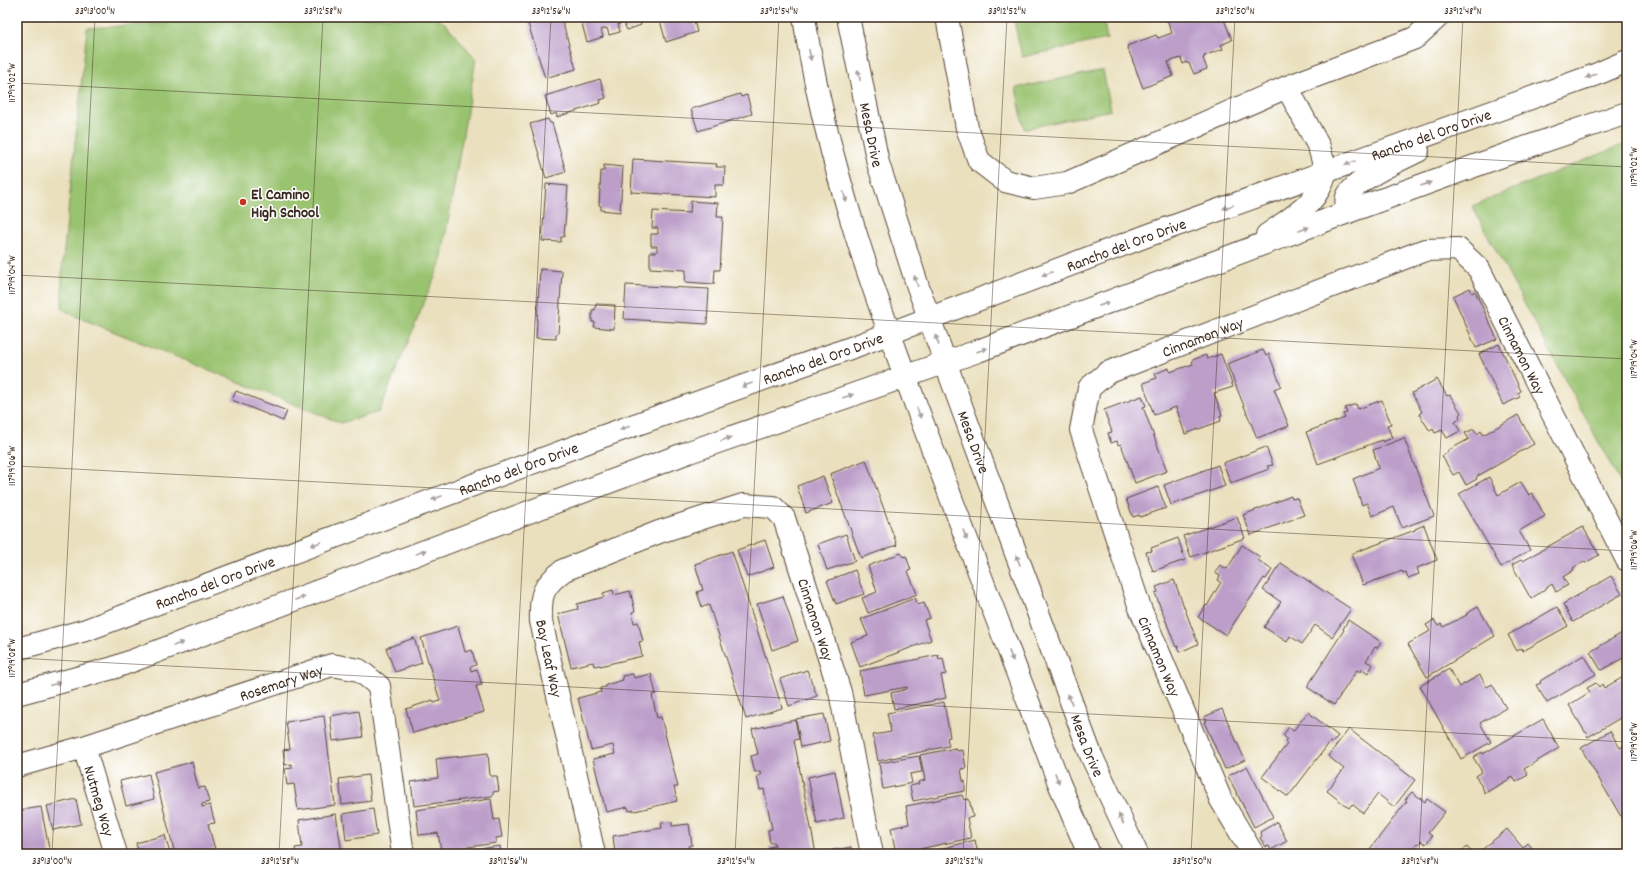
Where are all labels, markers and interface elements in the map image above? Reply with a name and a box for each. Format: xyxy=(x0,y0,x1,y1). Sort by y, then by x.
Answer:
text: 33°13'00"N xyxy=(75,5,115,19)
text: 33°12'58"N xyxy=(304,5,342,19)
text: 33°12'56"N xyxy=(532,5,570,19)
text: 33°12'54"N xyxy=(760,5,798,19)
text: 33°12'52"N xyxy=(988,5,1026,19)
text: 33°12'50"N xyxy=(1215,5,1255,19)
text: 33°12'48"N xyxy=(1444,5,1482,19)
one-way arrow xyxy=(807,49,813,62)
text: 117°19'02"W xyxy=(6,63,20,103)
one-way arrow xyxy=(856,69,862,81)
one-way arrow xyxy=(1585,74,1597,80)
street label: Mesa Drive xyxy=(852,101,888,171)
street label: Rancho del Oro Drive xyxy=(1368,104,1495,168)
text: 117°19'02"W xyxy=(1628,147,1642,187)
one-way arrow xyxy=(1344,160,1356,166)
one-way arrow xyxy=(1420,180,1432,186)
place label: El Camino High School xyxy=(251,184,319,225)
one-way arrow xyxy=(842,191,848,203)
marker: El Camino High School xyxy=(238,197,248,207)
one-way arrow xyxy=(1221,204,1233,210)
street label: Rancho del Oro Drive xyxy=(1064,214,1190,279)
one-way arrow xyxy=(1298,225,1310,231)
text: 117°19'04"W xyxy=(6,255,20,295)
one-way arrow xyxy=(1040,271,1052,277)
one-way arrow xyxy=(913,275,919,287)
one-way arrow xyxy=(1098,301,1110,307)
street label: Cinnamon Way xyxy=(1159,312,1248,365)
street label: Cinnamon Way xyxy=(1491,312,1550,400)
street label: Rancho del Oro Drive xyxy=(760,328,887,392)
one-way arrow xyxy=(934,334,940,346)
text: 117°19'04"W xyxy=(1628,339,1642,379)
one-way arrow xyxy=(976,346,988,352)
one-way arrow xyxy=(741,382,753,388)
one-way arrow xyxy=(843,393,855,399)
one-way arrow xyxy=(917,408,923,420)
street label: Mesa Drive xyxy=(950,408,994,477)
one-way arrow xyxy=(618,426,630,432)
one-way arrow xyxy=(720,436,732,442)
street label: Rancho del Oro Drive xyxy=(456,438,582,503)
text: 117°19'06"W xyxy=(6,446,20,486)
one-way arrow xyxy=(431,496,443,502)
one-way arrow xyxy=(962,529,968,541)
text: 117°19'06"W xyxy=(1628,530,1642,570)
one-way arrow xyxy=(309,542,321,548)
one-way arrow xyxy=(416,549,428,555)
street label: Rancho del Oro Drive xyxy=(152,551,279,617)
one-way arrow xyxy=(1015,553,1021,565)
street label: Cinnamon Way xyxy=(790,576,838,665)
one-way arrow xyxy=(294,594,306,600)
street label: Cinnamon Way xyxy=(1130,613,1185,701)
street label: Bay Leaf Way xyxy=(528,618,567,700)
text: 117°19'08"W xyxy=(6,638,20,677)
one-way arrow xyxy=(172,640,184,646)
one-way arrow xyxy=(1008,651,1014,663)
street label: Rosemary Way xyxy=(237,660,327,709)
one-way arrow xyxy=(49,681,61,687)
one-way arrow xyxy=(1066,693,1072,705)
street label: Mesa Drive xyxy=(1063,712,1109,781)
text: 117°19'08"W xyxy=(1628,722,1642,761)
street label: Nutmeg Way xyxy=(76,763,119,840)
one-way arrow xyxy=(1054,772,1060,784)
one-way arrow xyxy=(1117,812,1123,824)
text: 33°13'00"N xyxy=(32,855,72,869)
text: 33°12'58"N xyxy=(261,855,299,869)
text: 33°12'56"N xyxy=(489,855,527,869)
text: 33°12'54"N xyxy=(717,855,755,869)
text: 33°12'52"N xyxy=(945,855,983,869)
text: 33°12'50"N xyxy=(1172,855,1212,869)
text: 33°12'48"N xyxy=(1401,855,1439,869)

